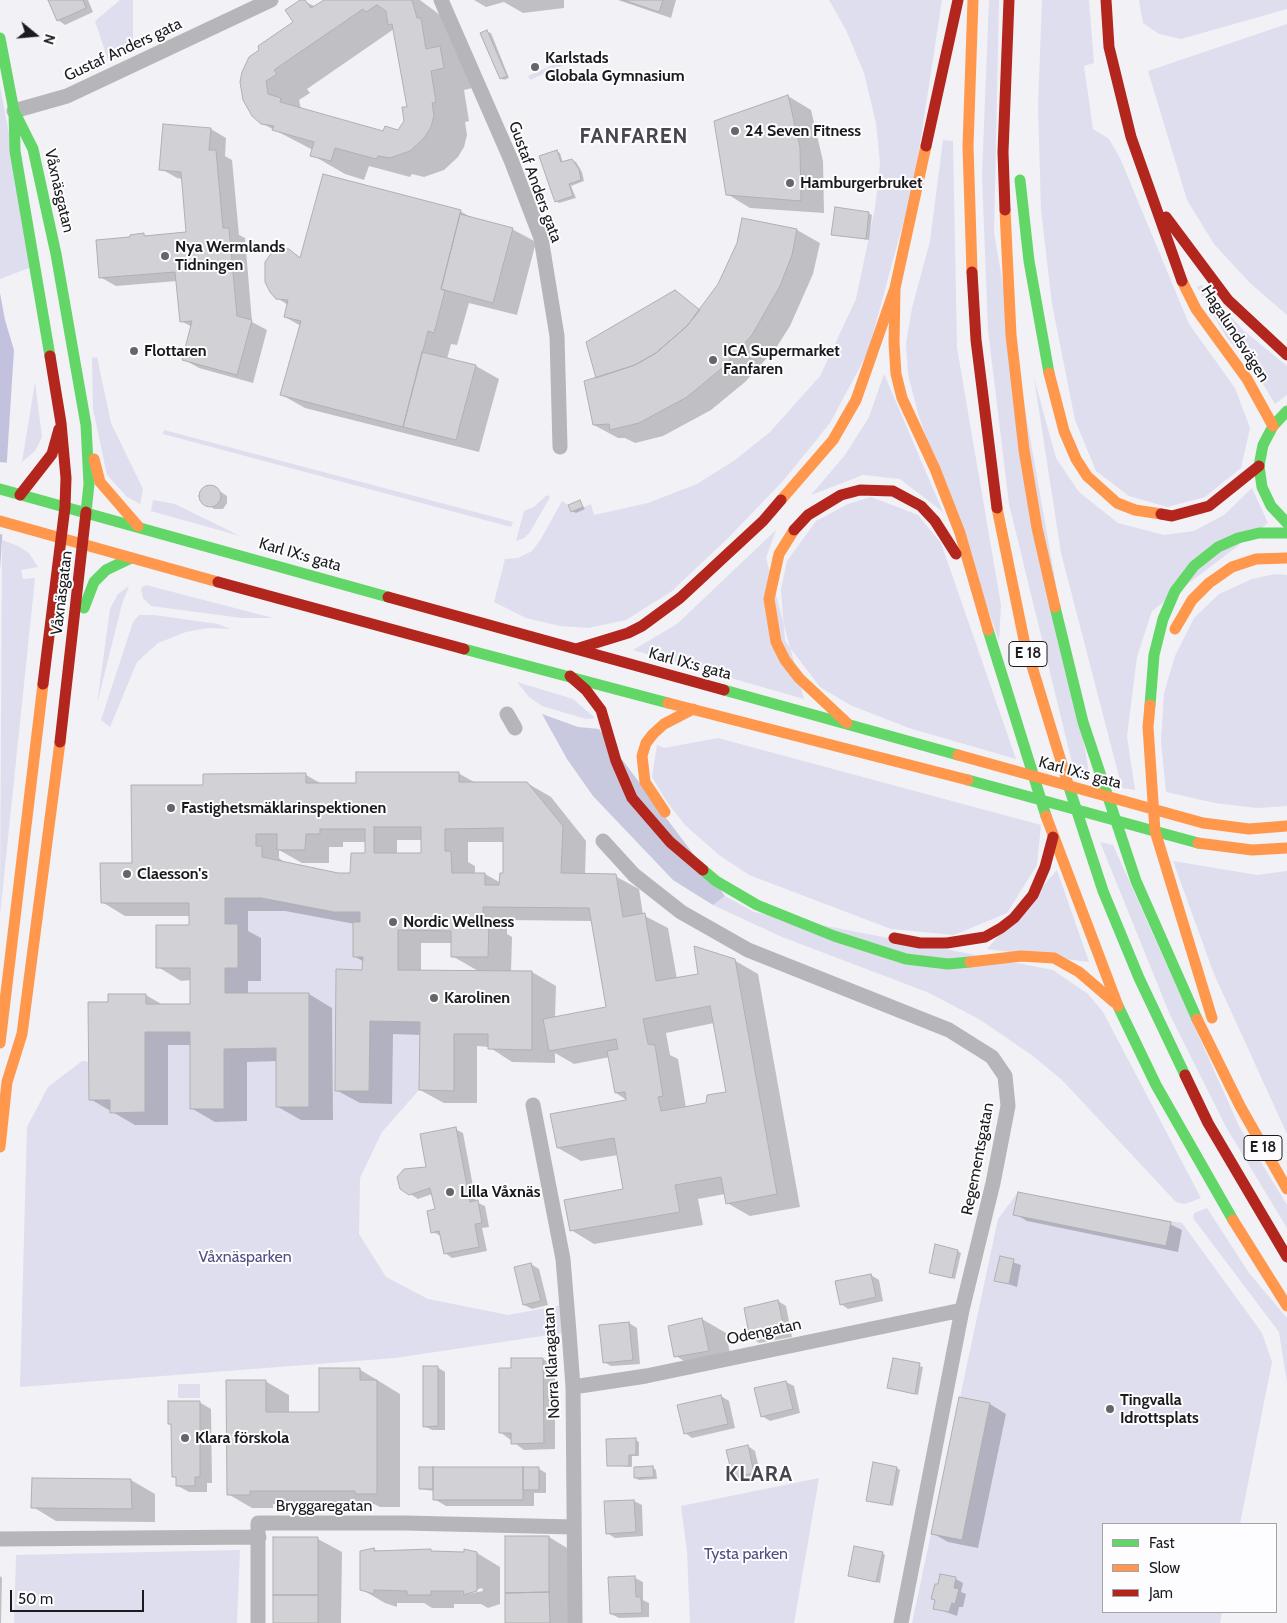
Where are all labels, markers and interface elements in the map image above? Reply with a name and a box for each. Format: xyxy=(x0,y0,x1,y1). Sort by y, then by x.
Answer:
north arrow xyxy=(10,10,60,60)
street label: Gustaf Anders gata xyxy=(61,14,185,86)
text: N xyxy=(39,32,59,47)
place label: Karlstads Globala Gymnasium xyxy=(545,48,685,86)
marker: Karlstads Globala Gymnasium xyxy=(529,61,541,73)
street label: Gustaf Anders gata xyxy=(504,119,566,245)
place label: 24 Seven Fitness xyxy=(745,121,861,141)
district label: FANFAREN xyxy=(579,124,689,150)
marker: 24 Seven Fitness xyxy=(729,125,741,137)
street label: Våxnäsgatan xyxy=(40,147,78,235)
place label: Hamburgerbruket xyxy=(800,173,922,193)
marker: Hamburgerbruket xyxy=(784,177,796,189)
place label: Nya Wermlands Tidningen xyxy=(175,237,285,275)
marker: Nya Wermlands Tidningen xyxy=(159,250,171,262)
street label: Hagalundsvägen xyxy=(1197,282,1273,386)
place label: Flottaren xyxy=(144,341,207,361)
place label: ICA Supermarket Fanfaren xyxy=(723,341,840,379)
marker: Flottaren xyxy=(128,345,140,357)
marker: ICA Supermarket Fanfaren xyxy=(707,354,719,366)
street label: Karl IX:s gata xyxy=(257,534,343,576)
street label: Våxnäsgatan xyxy=(47,550,77,636)
road number: E 18 xyxy=(1009,642,1047,666)
street label: Karl IX:s gata xyxy=(647,644,733,684)
street label: Karl IX:s gata xyxy=(1037,753,1123,793)
place label: Fastighetsmäklarinspektionen xyxy=(181,798,386,818)
marker: Fastighetsmäklarinspektionen xyxy=(165,802,177,814)
place label: Claesson's xyxy=(137,864,208,884)
marker: Claesson's xyxy=(121,868,133,880)
place label: Nordic Wellness xyxy=(403,912,514,932)
marker: Nordic Wellness xyxy=(387,916,399,928)
place label: Karolinen xyxy=(444,988,510,1008)
marker: Karolinen xyxy=(428,992,440,1004)
street label: Regementsgatan xyxy=(958,1101,998,1217)
road number: E 18 xyxy=(1244,1136,1282,1160)
place label: Lilla Våxnäs xyxy=(460,1182,540,1202)
marker: Lilla Våxnäs xyxy=(444,1186,456,1198)
park label: Våxnäsparken xyxy=(198,1247,292,1267)
street label: Norra Klaragatan xyxy=(539,1307,565,1419)
street label: Odengatan xyxy=(725,1315,803,1349)
place label: Tingvalla Idrottsplats xyxy=(1120,1390,1199,1428)
marker: Tingvalla Idrottsplats xyxy=(1104,1403,1116,1415)
place label: Klara förskola xyxy=(195,1428,289,1448)
marker: Klara förskola xyxy=(179,1432,191,1444)
district label: KLARA xyxy=(724,1462,794,1488)
street label: Bryggaregatan xyxy=(276,1496,372,1516)
legend xyxy=(1102,1523,1277,1613)
text: Fast xyxy=(1149,1534,1174,1552)
park label: Tysta parken xyxy=(704,1544,788,1564)
text: Slow xyxy=(1149,1559,1180,1577)
scale bar xyxy=(12,1580,146,1612)
text: Jam xyxy=(1149,1584,1173,1602)
text: 50 m xyxy=(18,1590,53,1608)

